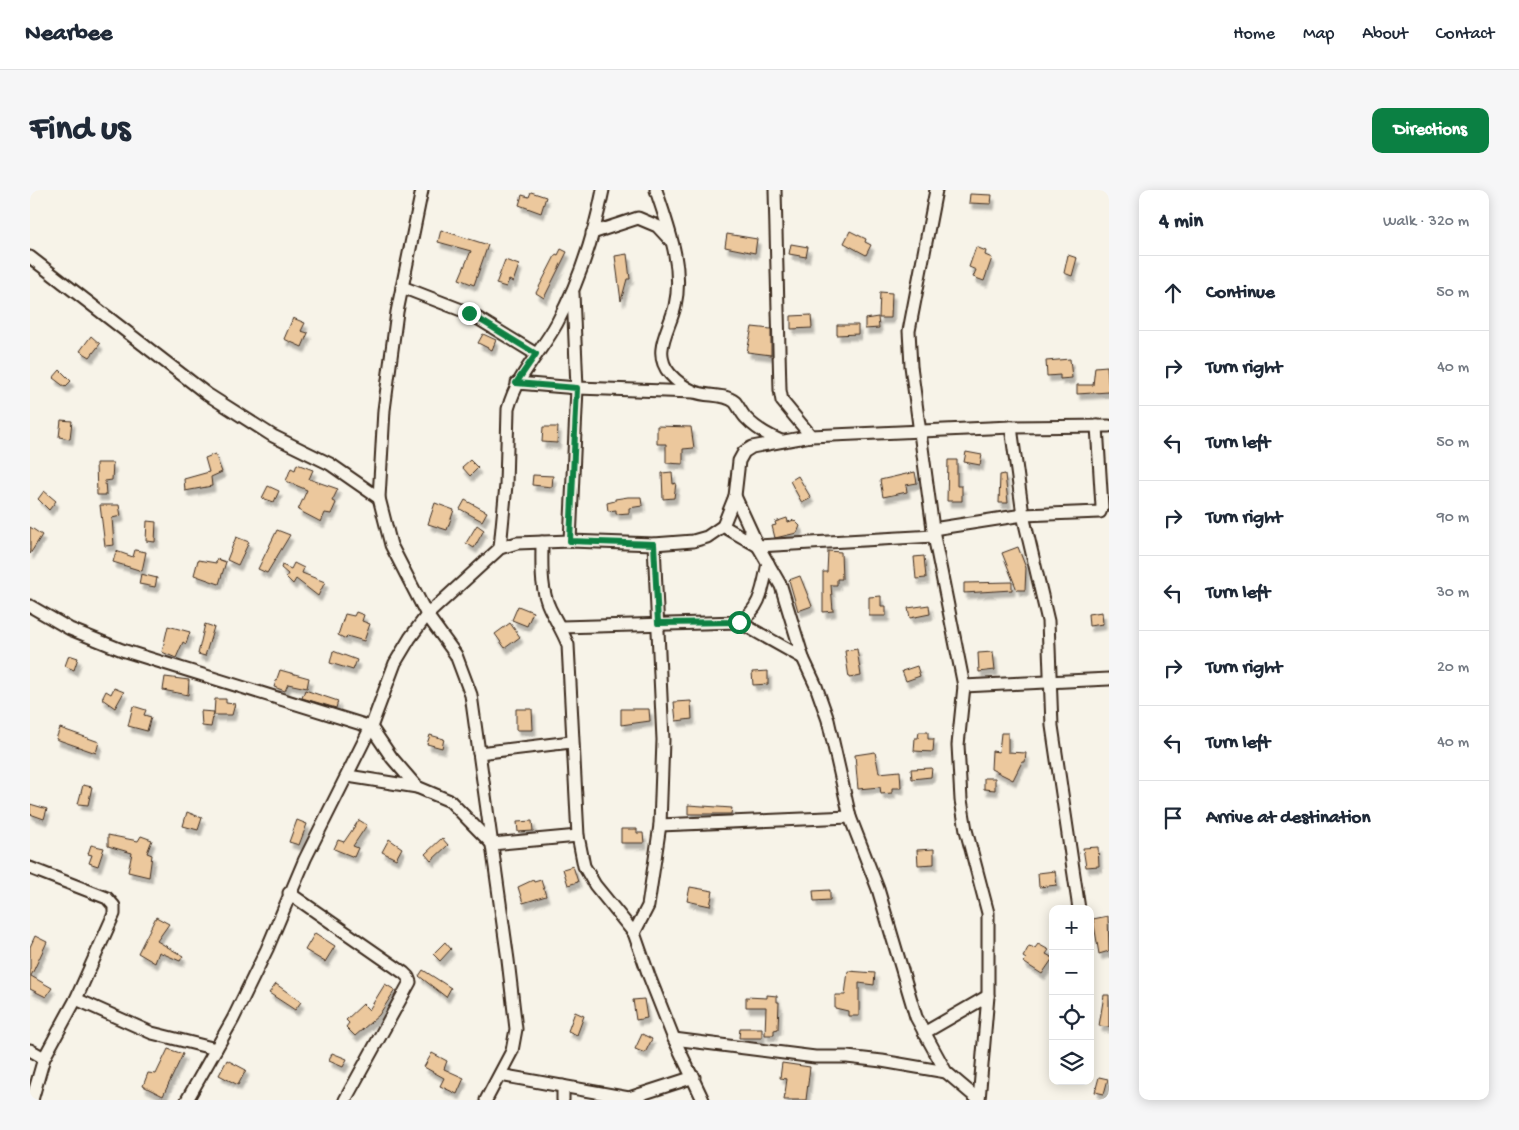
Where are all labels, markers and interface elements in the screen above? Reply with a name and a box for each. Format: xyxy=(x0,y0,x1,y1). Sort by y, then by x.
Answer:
text: Nearbee xyxy=(25,20,112,49)
text: Home xyxy=(1233,24,1275,45)
text: Map xyxy=(1303,24,1334,45)
text: About xyxy=(1362,24,1408,45)
text: Contact xyxy=(1436,24,1494,45)
button: Directions xyxy=(1372,108,1489,153)
text: Find us xyxy=(30,110,130,151)
text: 4 min xyxy=(1159,210,1203,235)
text: Walk · 320 m xyxy=(1383,213,1469,232)
icon: ahead xyxy=(1159,279,1187,307)
text: Continue xyxy=(1206,282,1275,305)
text: 50 m xyxy=(1436,284,1469,303)
route end xyxy=(458,302,481,325)
icon: right xyxy=(1159,354,1187,382)
text: Turn right xyxy=(1206,357,1282,380)
text: 40 m xyxy=(1437,359,1469,378)
icon: left xyxy=(1159,429,1187,457)
text: Turn left xyxy=(1206,432,1270,455)
text: 50 m xyxy=(1436,434,1469,453)
icon: right xyxy=(1159,504,1187,532)
text: Turn right xyxy=(1206,507,1282,530)
text: 90 m xyxy=(1437,509,1469,528)
icon: left xyxy=(1159,579,1187,607)
text: Turn left xyxy=(1206,582,1270,605)
text: 30 m xyxy=(1436,584,1469,603)
route start xyxy=(728,611,751,634)
icon: right xyxy=(1159,654,1187,682)
text: Turn right xyxy=(1206,657,1282,680)
text: 20 m xyxy=(1437,659,1469,678)
icon: left xyxy=(1159,729,1187,757)
text: Turn left xyxy=(1206,732,1270,755)
text: 40 m xyxy=(1437,734,1469,753)
icon: arrive xyxy=(1159,804,1187,832)
text: Arrive at destination xyxy=(1206,807,1370,830)
map controls xyxy=(1049,905,1094,1085)
button: + xyxy=(1049,905,1094,950)
button: − xyxy=(1049,950,1094,995)
button: locate xyxy=(1049,995,1094,1040)
button: layers xyxy=(1049,1040,1094,1085)

